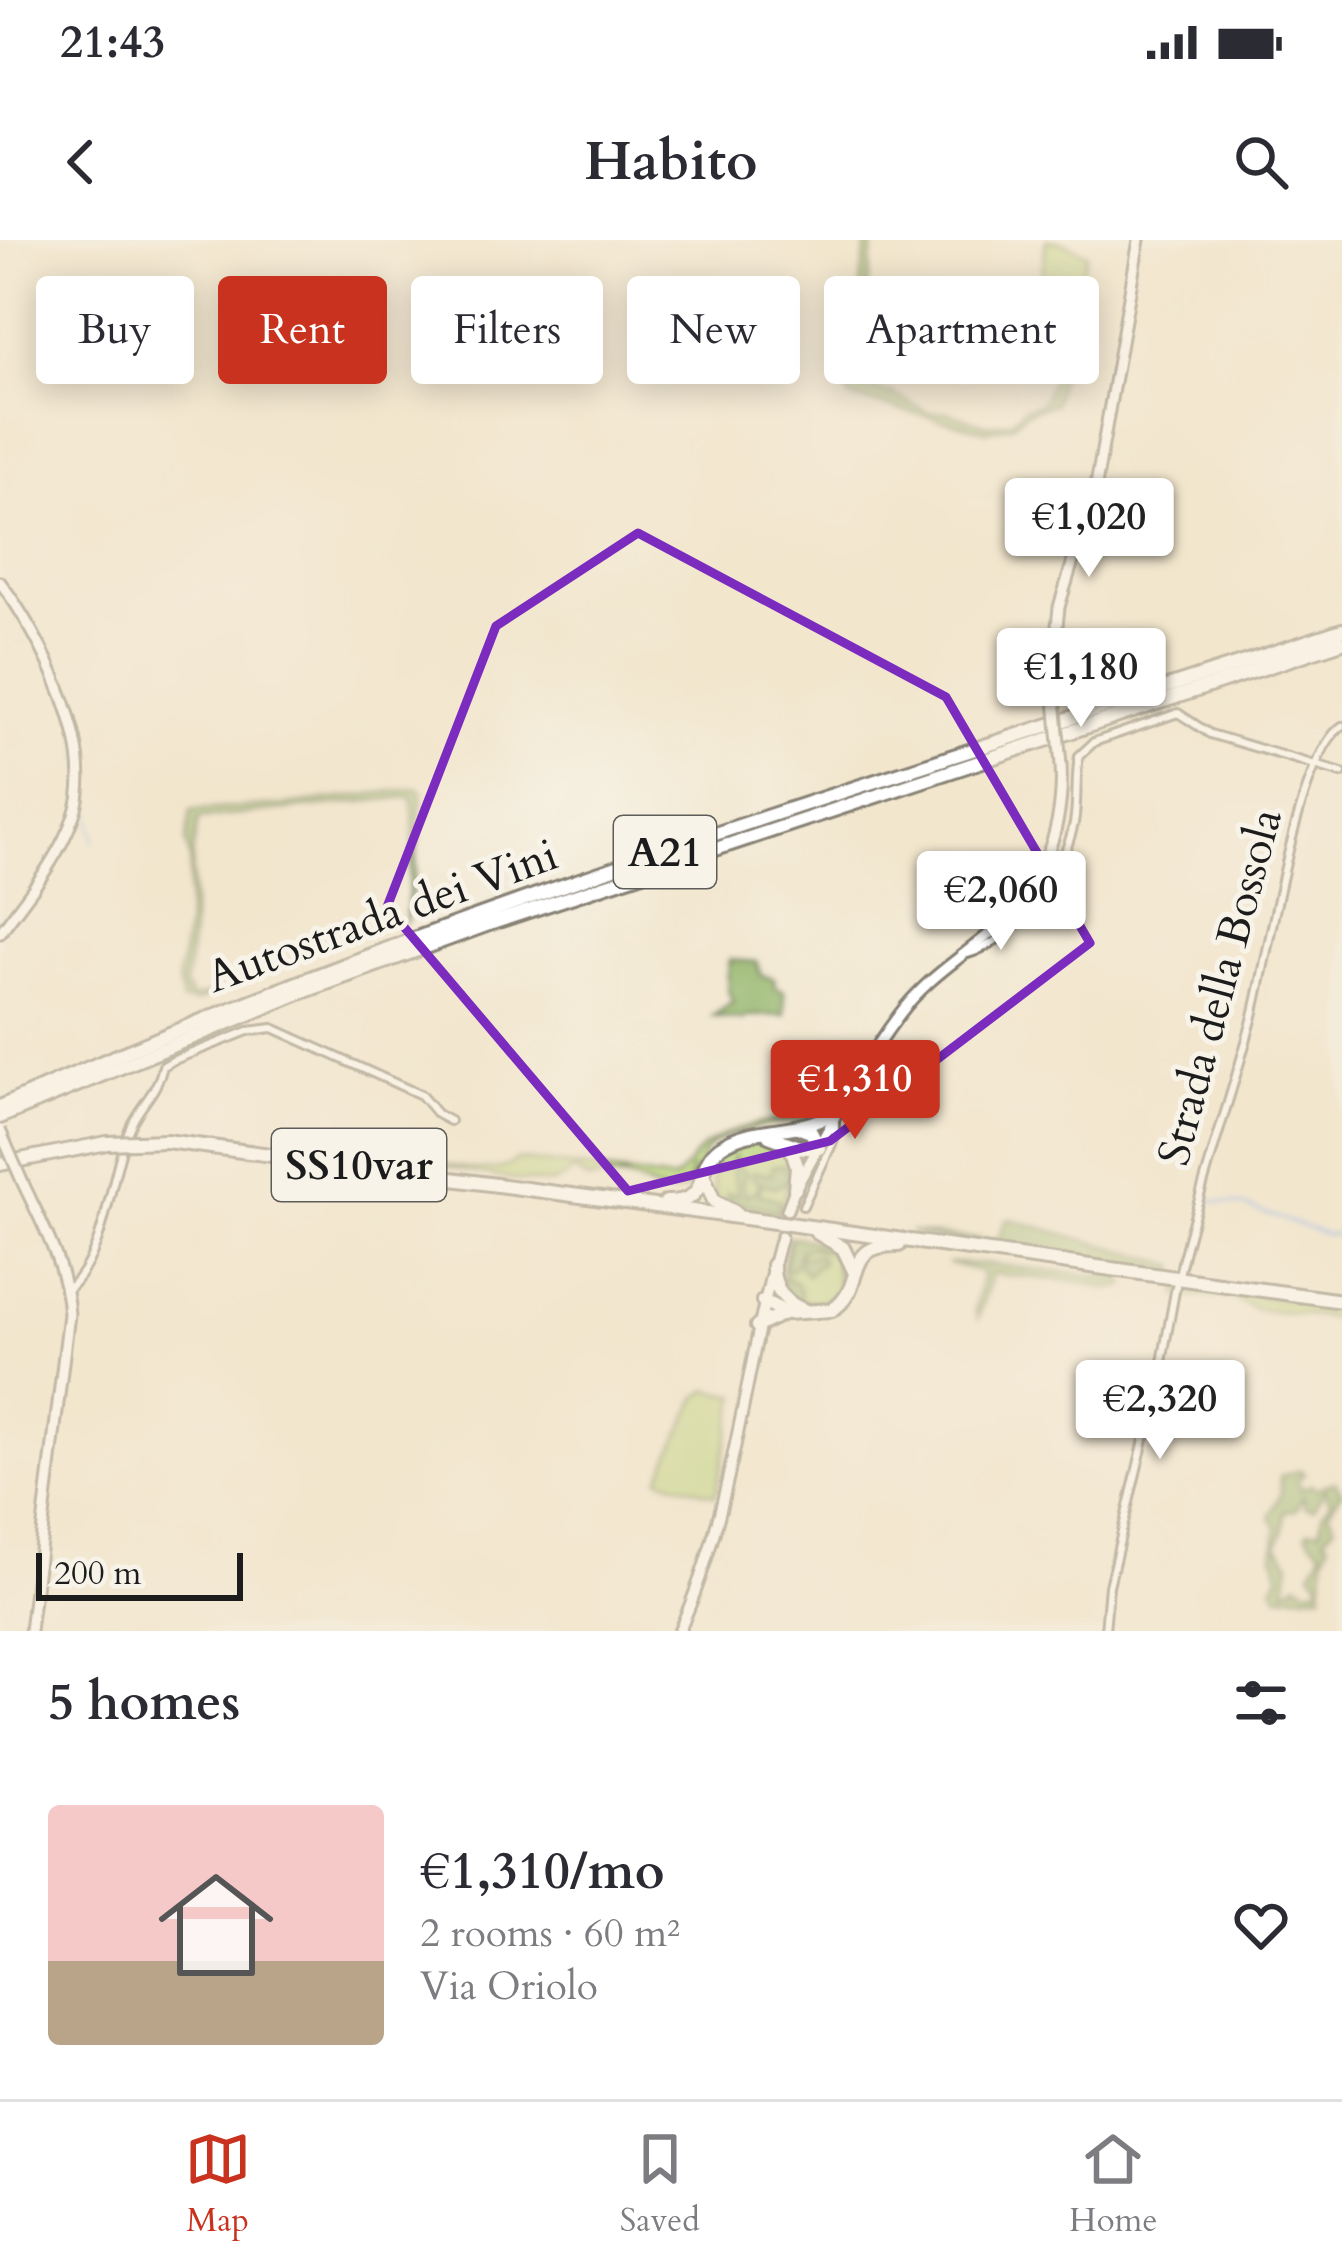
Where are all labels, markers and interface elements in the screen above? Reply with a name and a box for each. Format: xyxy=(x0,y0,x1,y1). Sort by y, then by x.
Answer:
text: 21:43 xyxy=(60,12,165,73)
text: Habito xyxy=(584,126,758,199)
icon: back xyxy=(48,129,114,195)
icon: search xyxy=(1228,129,1294,195)
chip: Buy xyxy=(36,276,194,384)
chip: Rent xyxy=(218,276,387,384)
chip: Filters xyxy=(411,276,603,384)
chip: New xyxy=(627,276,800,384)
chip: Apartment xyxy=(824,276,1099,384)
pin: €1,020 xyxy=(991,478,1187,580)
text: €1,020 xyxy=(1032,490,1146,543)
pin: €1,180 xyxy=(983,628,1179,730)
text: €1,180 xyxy=(1024,640,1138,693)
street label: Strada della Bossola xyxy=(1143,802,1297,1172)
road number: A21 xyxy=(614,816,716,888)
street label: Autostrada dei Vini xyxy=(198,824,566,1008)
pin: €2,060 xyxy=(903,851,1099,953)
text: €2,060 xyxy=(944,863,1058,916)
pin: €1,310 xyxy=(757,1040,953,1142)
text: €1,310 xyxy=(798,1052,912,1105)
road number: SS10var xyxy=(272,1129,446,1201)
pin: €2,320 xyxy=(1062,1360,1258,1462)
text: €2,320 xyxy=(1103,1372,1217,1425)
scale bar xyxy=(36,1547,243,1600)
text: 200 m xyxy=(54,1551,141,1596)
text: 5 homes xyxy=(48,1668,240,1738)
icon: filters xyxy=(1228,1670,1294,1736)
text: €1,310/mo xyxy=(420,1837,665,1907)
icon: home xyxy=(144,1853,288,1997)
icon: heart xyxy=(1228,1892,1294,1958)
text: 2 rooms · 60 m² xyxy=(420,1907,680,1960)
text: Via Oriolo xyxy=(420,1960,598,2013)
tab: Map xyxy=(185,2126,251,2243)
tab: Saved xyxy=(620,2126,700,2243)
tab: Home xyxy=(1069,2126,1157,2243)

